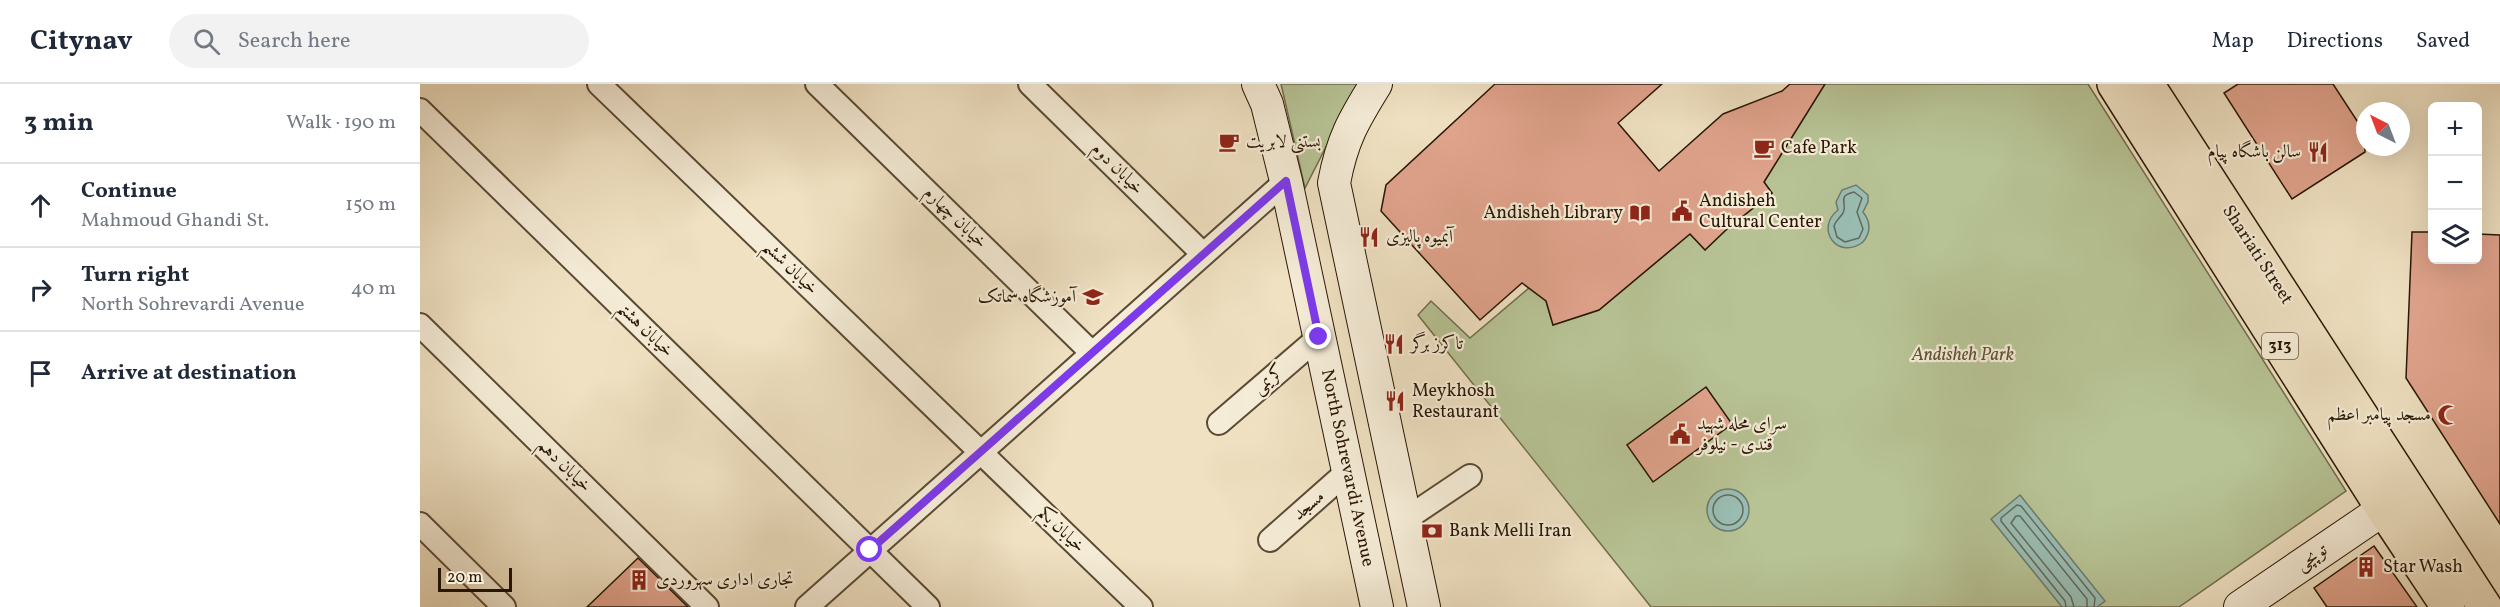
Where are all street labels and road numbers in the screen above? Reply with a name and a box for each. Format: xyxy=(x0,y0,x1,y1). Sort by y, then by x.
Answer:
street label: خیابان دوم xyxy=(1084,137,1149,202)
street label: خیابان چهارم xyxy=(916,181,992,256)
street label: Shariati Street xyxy=(2216,200,2298,310)
street label: خیابان ششم xyxy=(754,235,823,304)
street label: خیابان هشتم xyxy=(608,297,679,366)
road number: 313 xyxy=(2262,333,2298,359)
street label: کریمی xyxy=(1248,359,1290,401)
street label: North Sohrevardi Avenue xyxy=(1314,367,1380,569)
street label: خیابان دهم xyxy=(529,434,597,501)
street label: مسجد xyxy=(1287,485,1331,527)
street label: خیابان یکم xyxy=(1030,501,1090,561)
street label: توپچی xyxy=(2291,538,2333,578)

